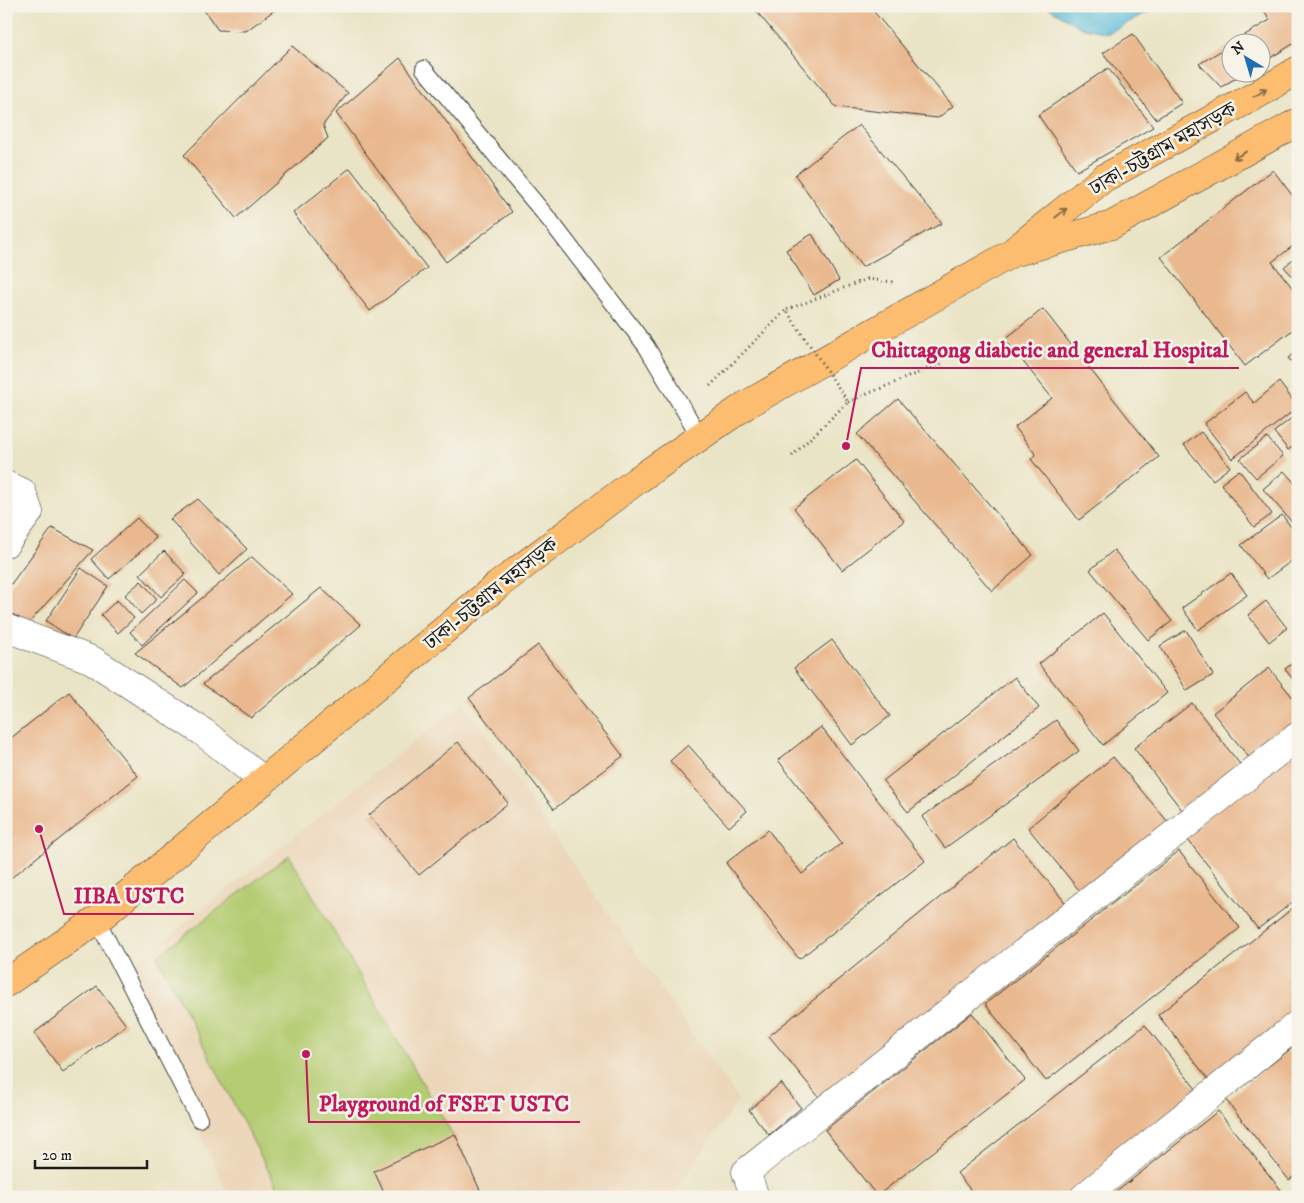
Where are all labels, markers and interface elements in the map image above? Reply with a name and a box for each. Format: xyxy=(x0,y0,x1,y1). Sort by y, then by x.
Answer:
north arrow xyxy=(1222,32,1272,82)
text: N xyxy=(1229,38,1249,59)
one-way arrow xyxy=(1252,87,1266,97)
street label: ঢাকা-চট্টগ্রাম মহাসড়ক xyxy=(1084,96,1242,202)
one-way arrow xyxy=(1234,150,1248,160)
one-way arrow xyxy=(1054,207,1067,218)
callout: Chittagong diabetic and general Hospital xyxy=(861,331,1239,368)
text: Chittagong diabetic and general Hospital xyxy=(871,337,1229,364)
street label: ঢাকা-চট্টগ্রাম মহাসড়ক xyxy=(418,531,564,657)
callout: IIBA USTC xyxy=(64,877,194,914)
text: IIBA USTC xyxy=(74,883,184,910)
callout: Playground of FSET USTC xyxy=(309,1085,580,1122)
text: Playground of FSET USTC xyxy=(319,1091,569,1118)
scale bar xyxy=(35,1138,148,1170)
text: 20 m xyxy=(42,1146,72,1165)

